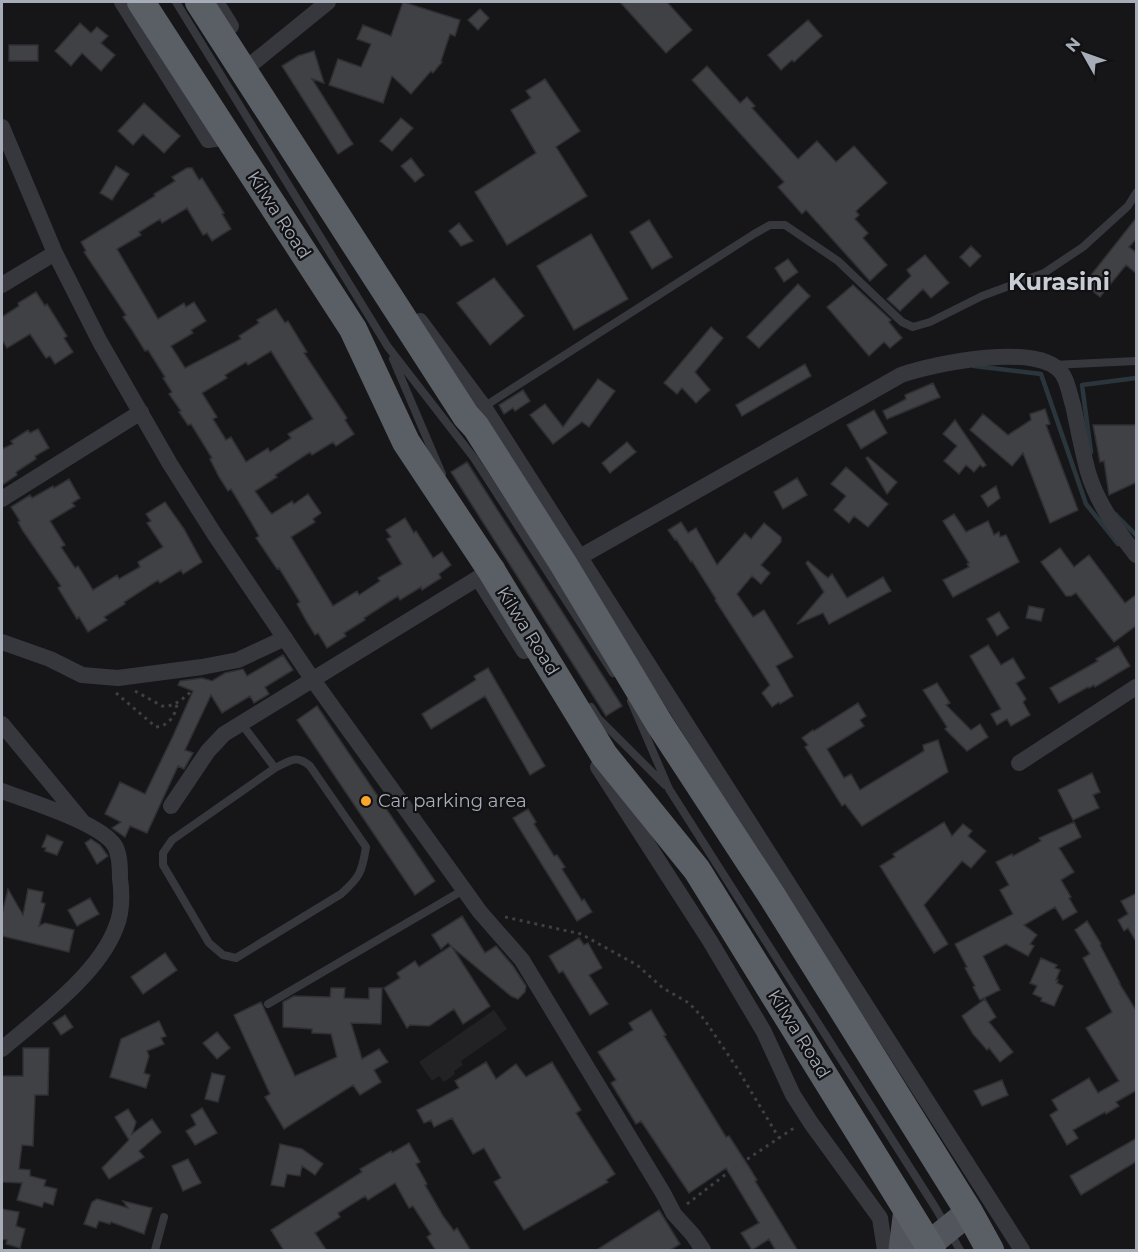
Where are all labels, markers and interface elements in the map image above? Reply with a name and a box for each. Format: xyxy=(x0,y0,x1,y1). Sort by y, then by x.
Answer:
north arrow xyxy=(1054,24,1114,84)
text: N xyxy=(1061,34,1084,56)
street label: Kilwa Road xyxy=(242,167,316,263)
district label: Kurasini xyxy=(1008,267,1110,296)
street label: Kilwa Road xyxy=(492,583,564,679)
place label: Car parking area xyxy=(378,790,527,812)
marker: Car parking area xyxy=(359,794,373,808)
street label: Kilwa Road xyxy=(763,986,835,1082)

